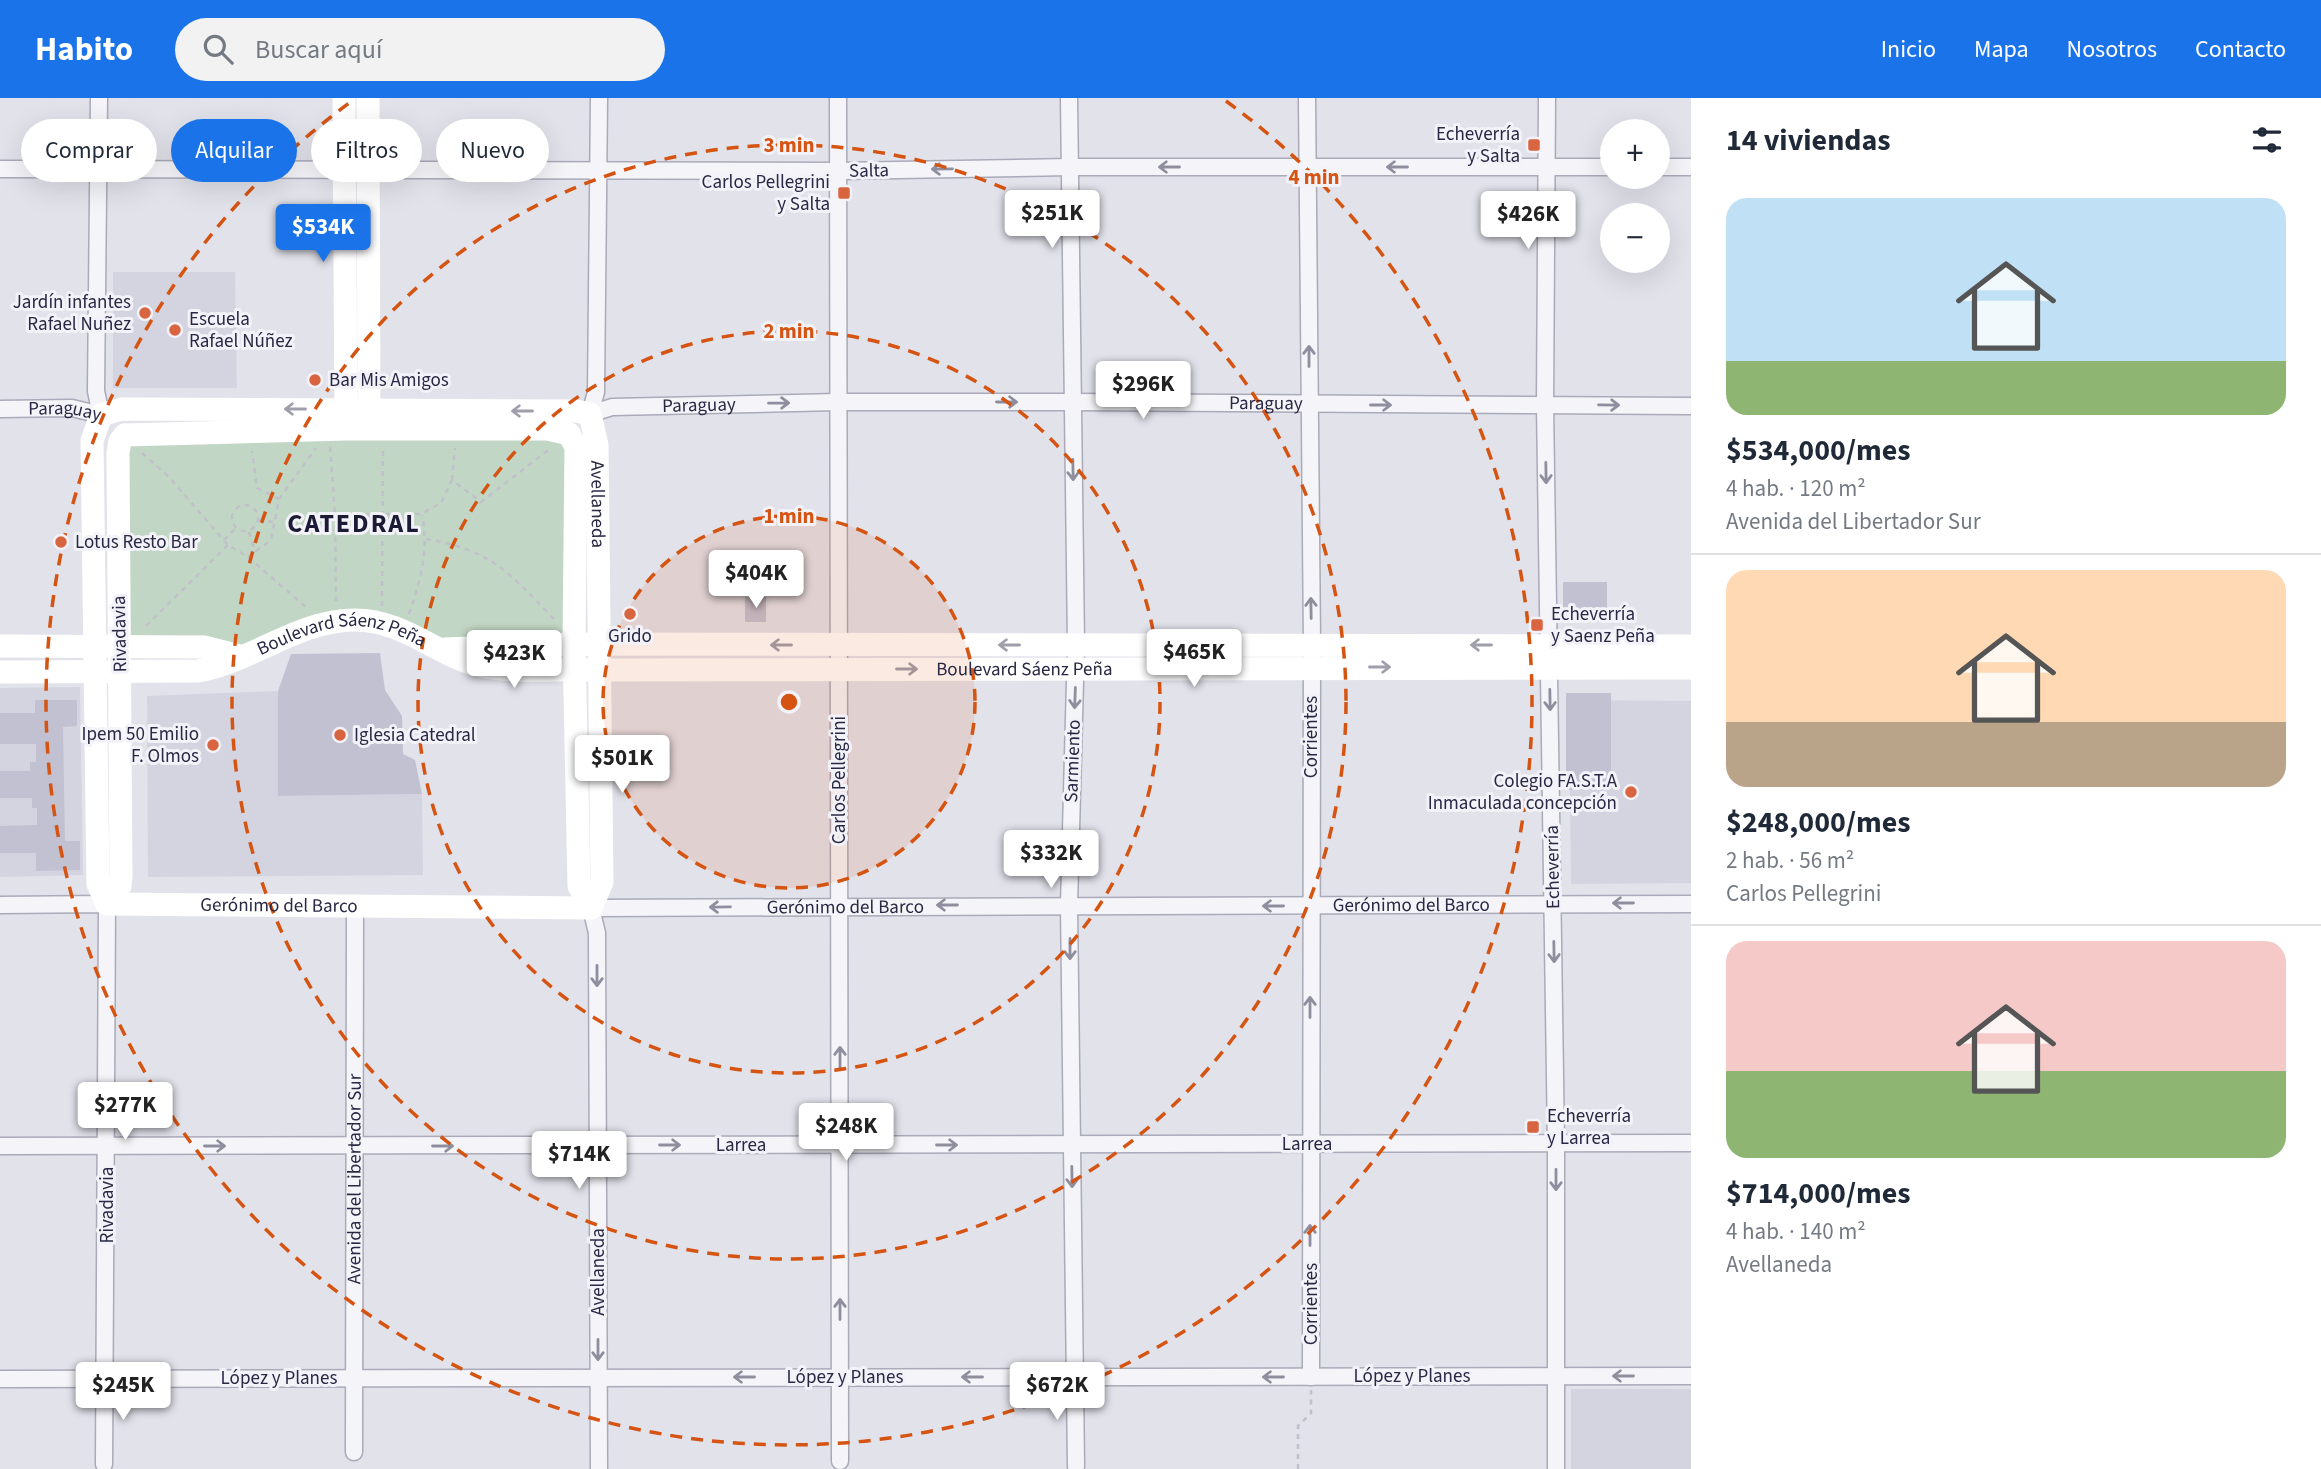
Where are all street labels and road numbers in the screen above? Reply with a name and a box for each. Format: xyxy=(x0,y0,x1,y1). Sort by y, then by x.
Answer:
street label: Salta xyxy=(849,157,889,185)
street label: Paraguay xyxy=(1229,390,1303,417)
street label: Paraguay xyxy=(662,391,736,419)
street label: Paraguay xyxy=(28,394,104,428)
street label: Avellaneda xyxy=(584,460,612,548)
street label: Rivadavia xyxy=(106,595,134,673)
street label: Boulevard Sáenz Peña xyxy=(252,606,431,662)
street label: Boulevard Sáenz Peña xyxy=(936,656,1112,683)
street label: Corrientes xyxy=(1298,696,1325,778)
street label: Carlos Pellegrini xyxy=(826,716,853,844)
street label: Sarmiento xyxy=(1058,719,1088,803)
street label: Echeverría xyxy=(1539,825,1567,909)
street label: Gerónimo del Barco xyxy=(200,891,358,920)
street label: Gerónimo del Barco xyxy=(1333,891,1490,919)
street label: Gerónimo del Barco xyxy=(767,893,924,921)
street label: Avenida del Libertador Sur xyxy=(341,1073,368,1284)
street label: Larrea xyxy=(1282,1131,1332,1158)
street label: Larrea xyxy=(716,1132,766,1159)
street label: Rivadavia xyxy=(94,1167,121,1243)
street label: Avellaneda xyxy=(585,1228,612,1316)
street label: Corrientes xyxy=(1298,1263,1325,1345)
street label: López y Planes xyxy=(1354,1363,1470,1390)
street label: López y Planes xyxy=(787,1364,903,1391)
street label: López y Planes xyxy=(221,1365,337,1392)

